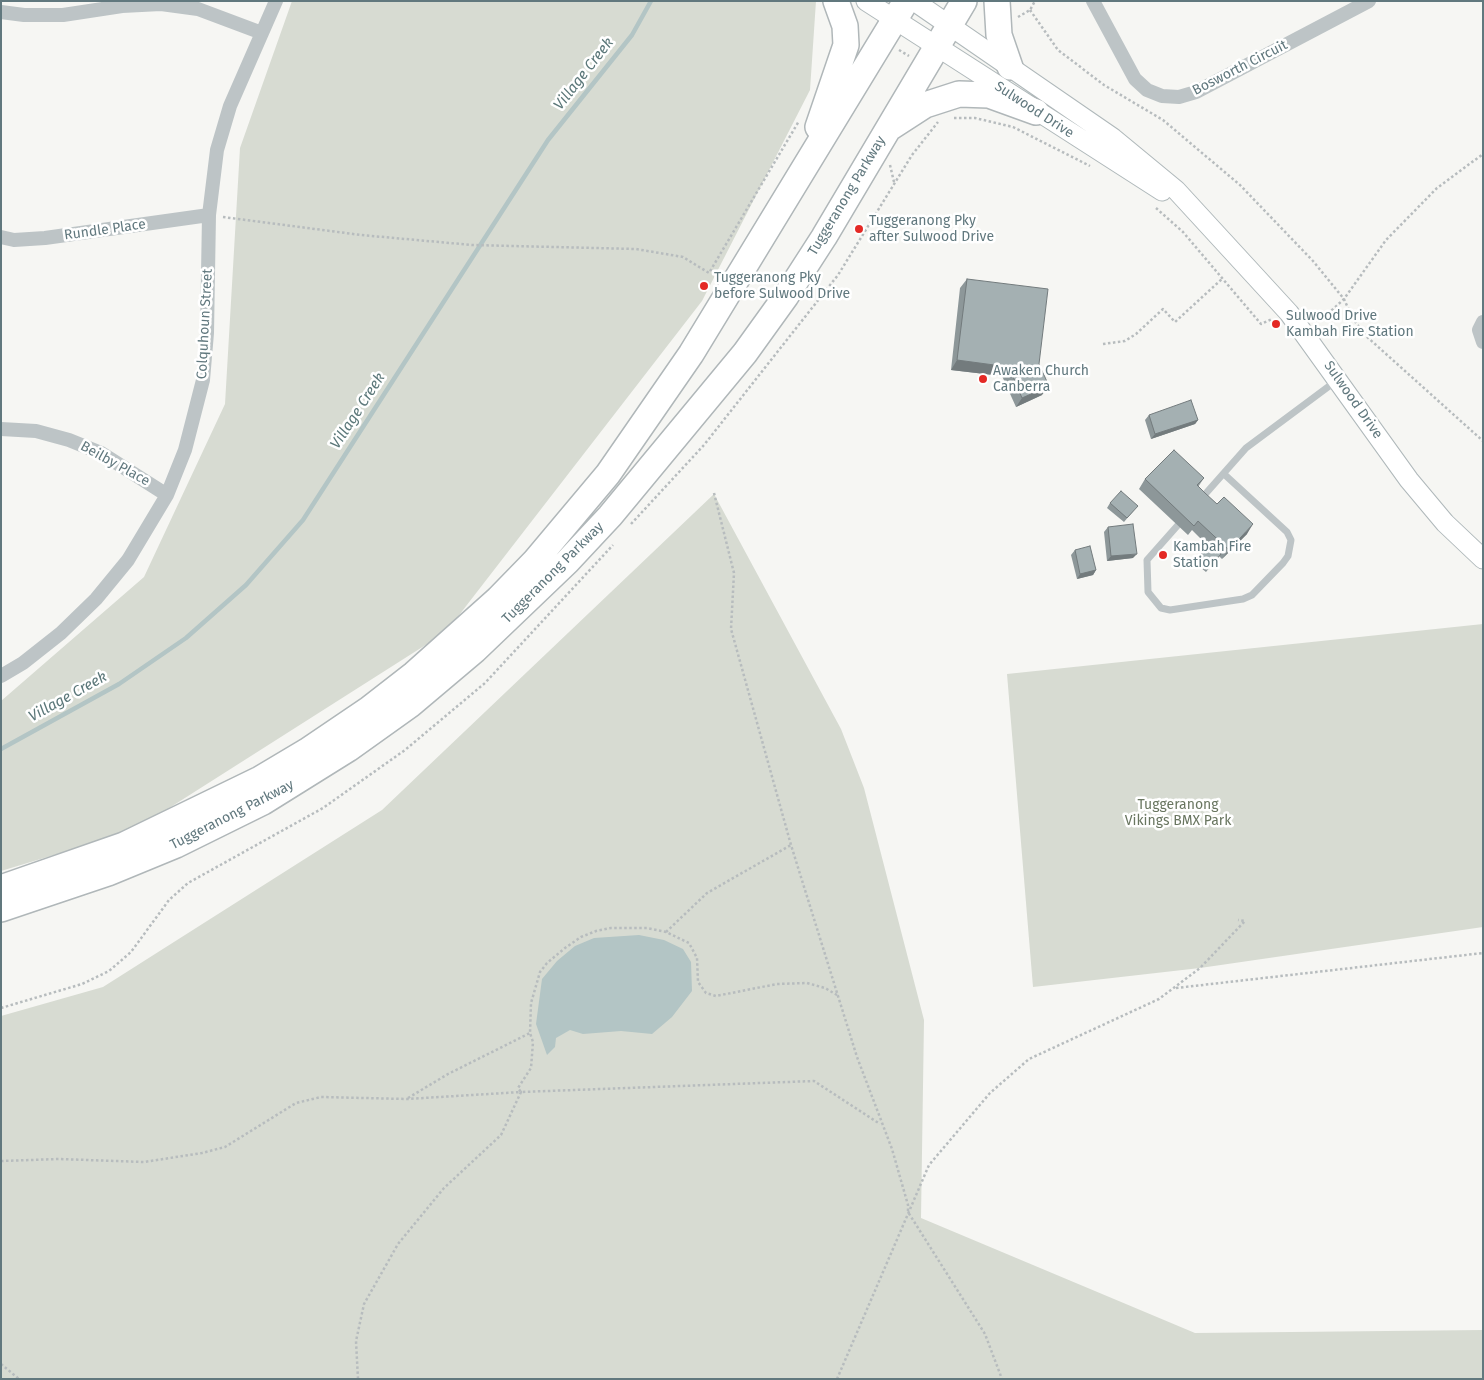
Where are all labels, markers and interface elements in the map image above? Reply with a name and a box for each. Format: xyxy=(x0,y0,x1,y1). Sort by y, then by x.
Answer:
water label: Village Creek xyxy=(550,34,618,114)
street label: Bosworth Circuit xyxy=(1190,37,1290,99)
street label: Sulwood Drive xyxy=(991,78,1077,142)
street label: Tuggeranong Parkway xyxy=(805,133,889,259)
place label: Tuggeranong Pky after Sulwood Drive xyxy=(869,213,994,246)
street label: Rundle Place xyxy=(63,216,147,244)
marker: Tuggeranong Pky after Sulwood Drive xyxy=(853,223,865,235)
street label: Colquhoun Street xyxy=(194,268,216,380)
place label: Tuggeranong Pky before Sulwood Drive xyxy=(714,270,850,302)
marker: Tuggeranong Pky before Sulwood Drive xyxy=(698,280,710,292)
place label: Sulwood Drive Kambah Fire Station xyxy=(1286,308,1414,341)
marker: Sulwood Drive Kambah Fire Station xyxy=(1270,318,1282,330)
street label: Sulwood Drive xyxy=(1320,358,1386,442)
place label: Awaken Church Canberra xyxy=(993,363,1089,396)
water label: Village Creek xyxy=(327,370,389,452)
marker: Awaken Church Canberra xyxy=(977,373,989,385)
street label: Beilby Place xyxy=(77,438,153,490)
street label: Tuggeranong Parkway xyxy=(499,519,607,627)
place label: Kambah Fire Station xyxy=(1173,539,1251,572)
marker: Kambah Fire Station xyxy=(1157,549,1169,561)
water label: Village Creek xyxy=(26,668,110,726)
street label: Tuggeranong Parkway xyxy=(167,777,297,853)
park label: Tuggeranong Vikings BMX Park xyxy=(1125,797,1231,830)

